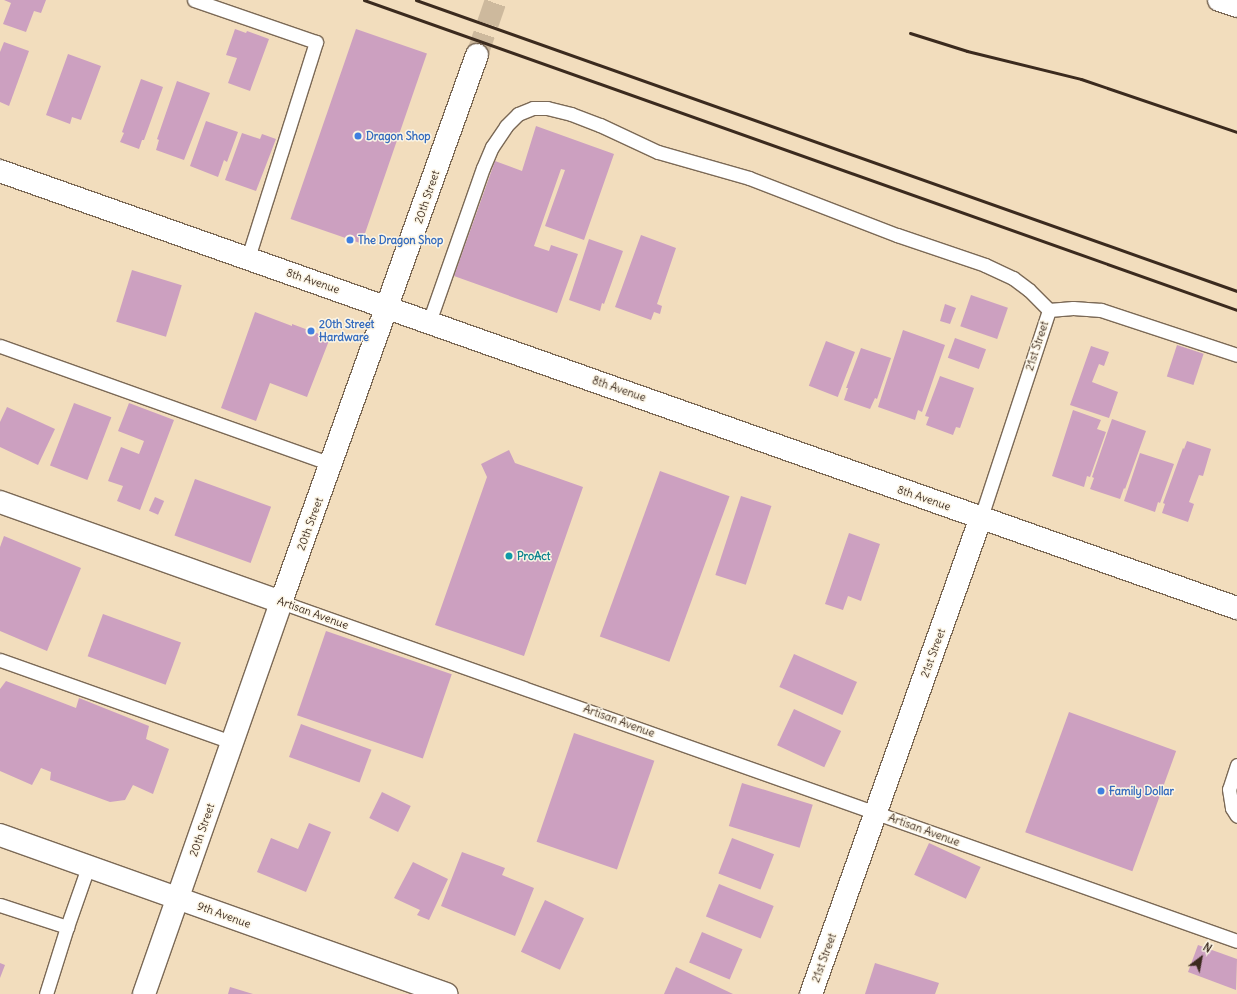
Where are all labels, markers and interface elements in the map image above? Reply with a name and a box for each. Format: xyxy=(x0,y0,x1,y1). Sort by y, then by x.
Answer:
place label: Dragon Shop xyxy=(366,129,431,143)
marker: Dragon Shop xyxy=(353,131,363,141)
street label: 20th Street xyxy=(412,169,442,225)
place label: The Dragon Shop xyxy=(358,233,443,247)
marker: The Dragon Shop xyxy=(345,235,355,245)
street label: 8th Avenue xyxy=(284,266,342,296)
place label: 20th Street Hardware xyxy=(319,318,374,344)
street label: 21st Street xyxy=(1023,320,1051,372)
marker: 20th Street Hardware xyxy=(306,326,316,336)
street label: 8th Avenue xyxy=(590,374,648,404)
street label: 8th Avenue xyxy=(895,483,953,513)
street label: 20th Street xyxy=(294,496,326,552)
place label: ProAct xyxy=(517,549,551,563)
marker: ProAct xyxy=(504,551,514,561)
street label: Artisan Avenue xyxy=(276,594,350,632)
street label: 21st Street xyxy=(918,627,948,679)
street label: Artisan Avenue xyxy=(582,702,656,740)
place label: Family Dollar xyxy=(1109,784,1174,798)
marker: Family Dollar xyxy=(1096,786,1106,796)
street label: 20th Street xyxy=(187,802,217,858)
street label: Artisan Avenue xyxy=(887,811,961,849)
street label: 9th Avenue xyxy=(195,899,253,931)
street label: 21st Street xyxy=(809,932,839,984)
north arrow xyxy=(1181,938,1221,978)
text: N xyxy=(1200,940,1214,956)

